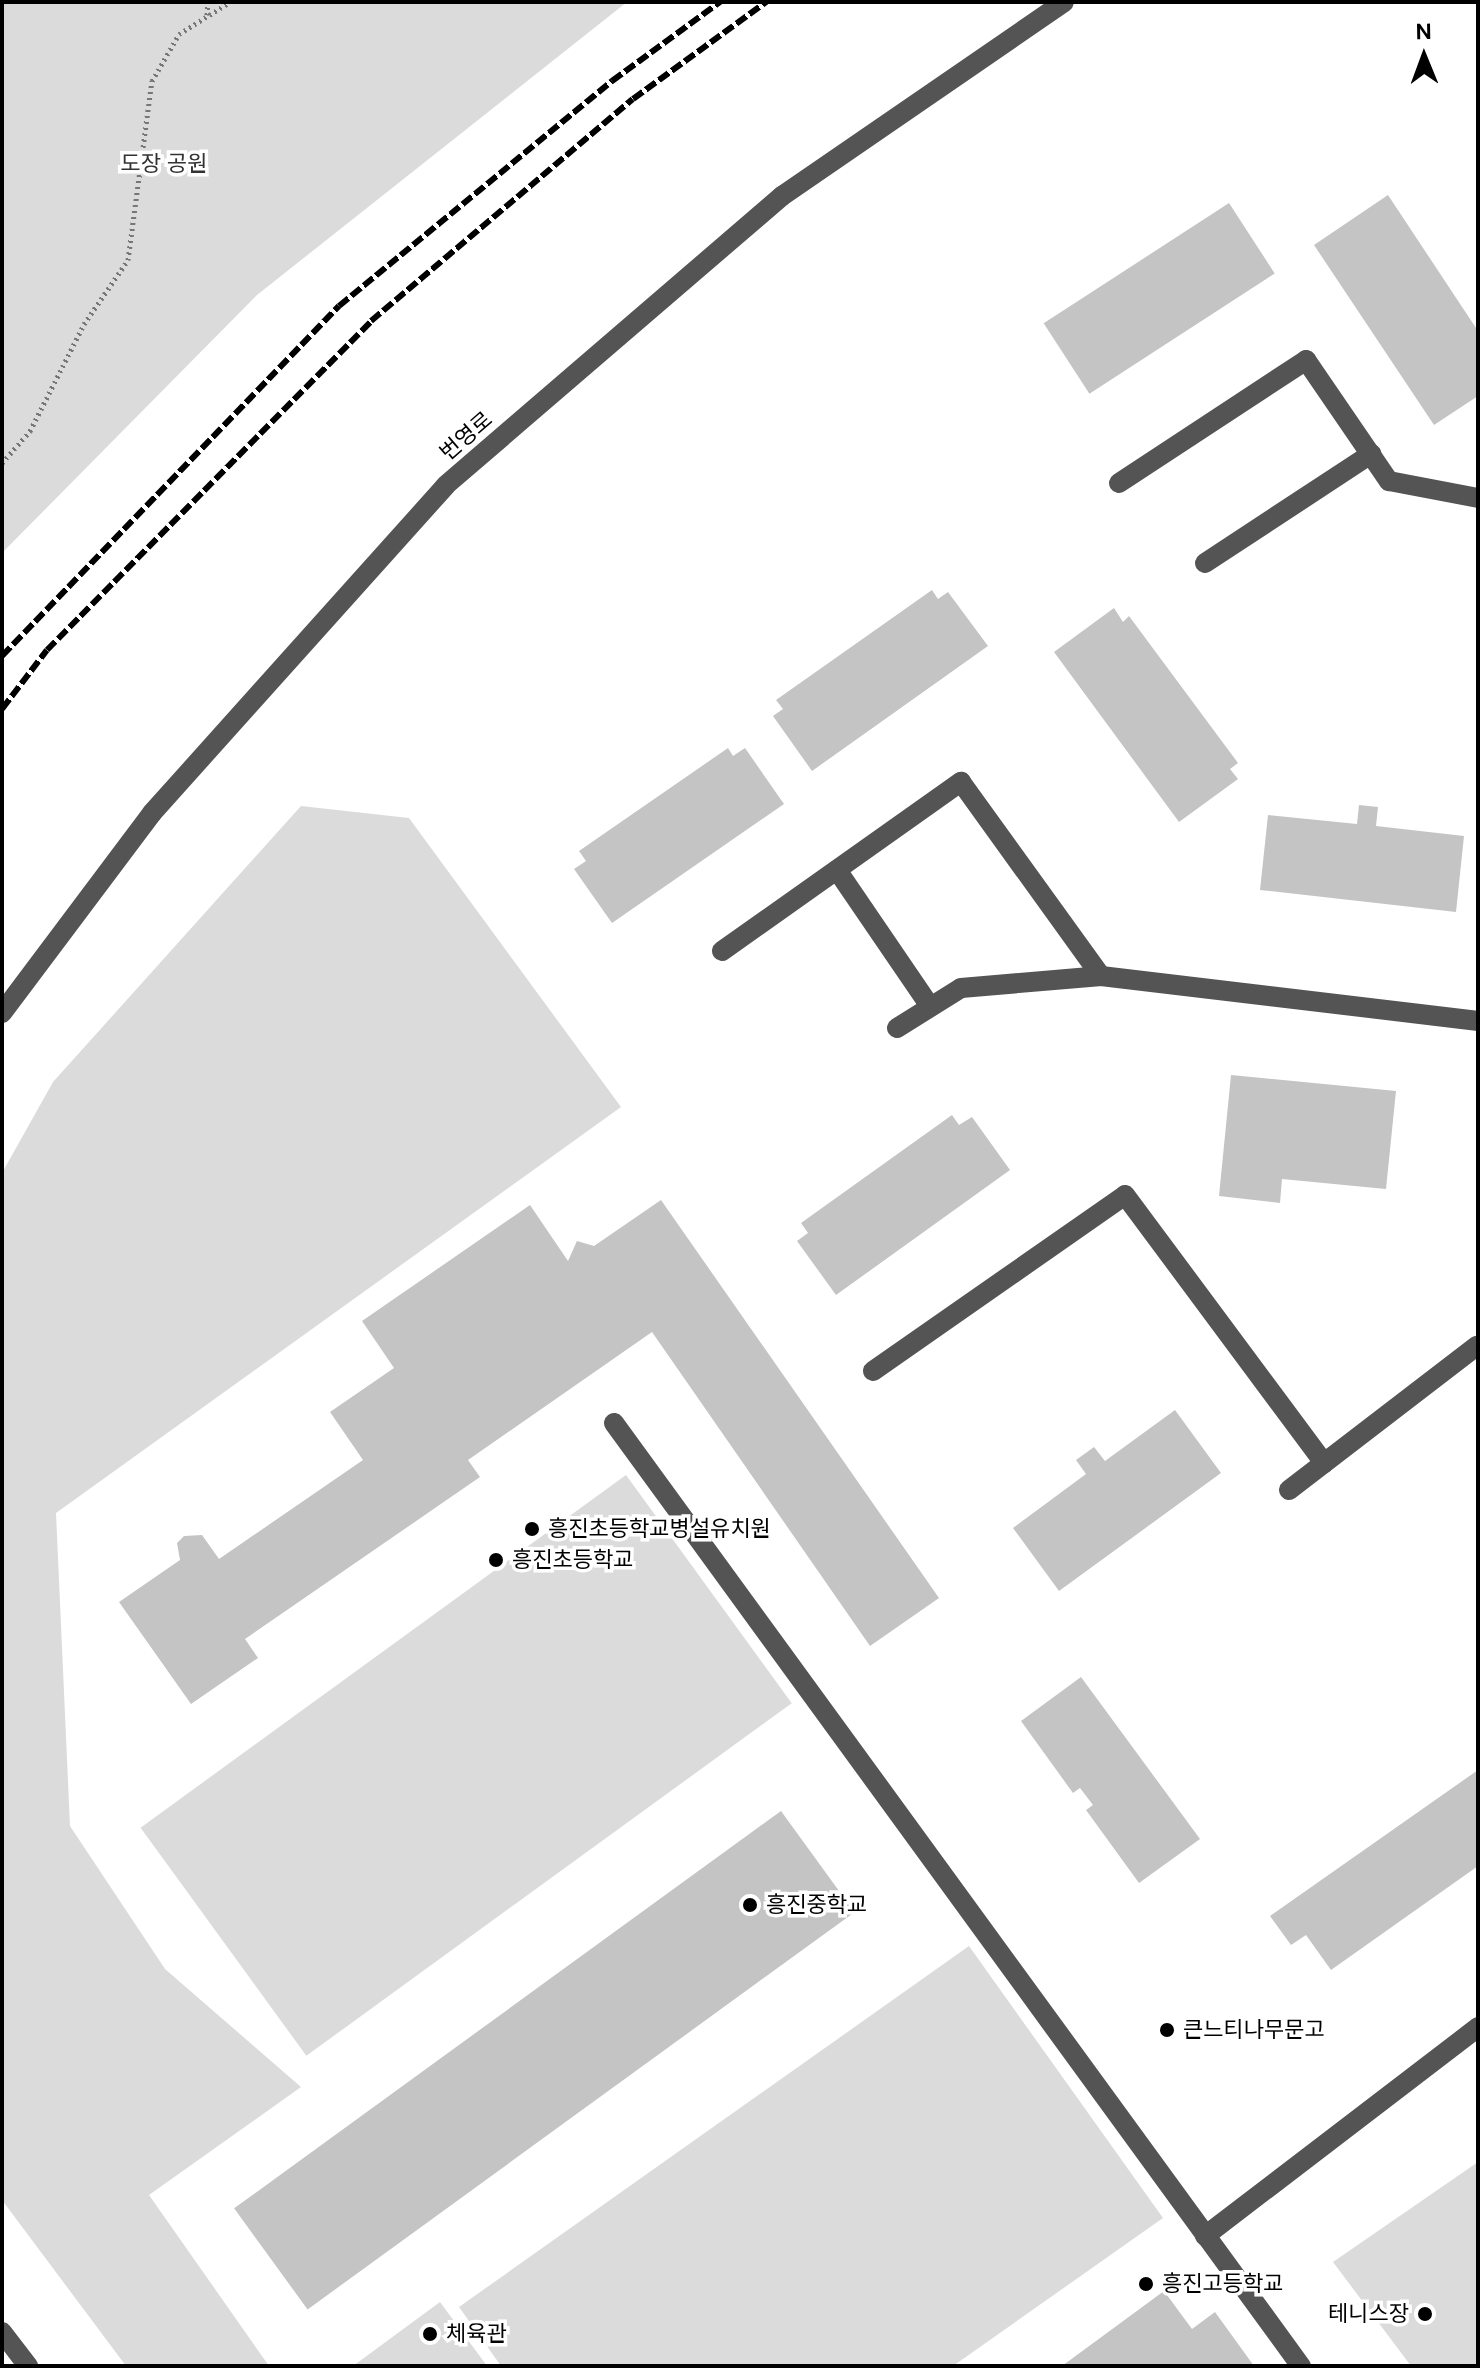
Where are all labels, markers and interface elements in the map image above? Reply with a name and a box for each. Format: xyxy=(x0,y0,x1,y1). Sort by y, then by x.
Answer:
north arrow xyxy=(1384,16,1464,96)
text: N xyxy=(1415,17,1432,46)
park label: 도장 공원 xyxy=(121,151,207,177)
street label: 번영로 xyxy=(434,406,498,466)
place label: 흥진초등학교병설유치원 xyxy=(548,1516,771,1542)
marker: 흥진초등학교병설유치원 xyxy=(523,1520,541,1538)
place label: 흥진초등학교 xyxy=(512,1547,633,1573)
marker: 흥진초등학교 xyxy=(487,1551,505,1569)
place label: 흥진중학교 xyxy=(766,1892,867,1918)
marker: 흥진중학교 xyxy=(741,1896,759,1914)
place label: 큰느티나무문고 xyxy=(1183,2017,1325,2043)
marker: 큰느티나무문고 xyxy=(1158,2021,1176,2039)
place label: 흥진고등학교 xyxy=(1162,2271,1283,2297)
marker: 흥진고등학교 xyxy=(1137,2275,1155,2293)
place label: 테니스장 xyxy=(1328,2301,1409,2327)
marker: 테니스장 xyxy=(1416,2305,1434,2323)
place label: 체육관 xyxy=(446,2321,507,2347)
marker: 체육관 xyxy=(421,2325,439,2343)

